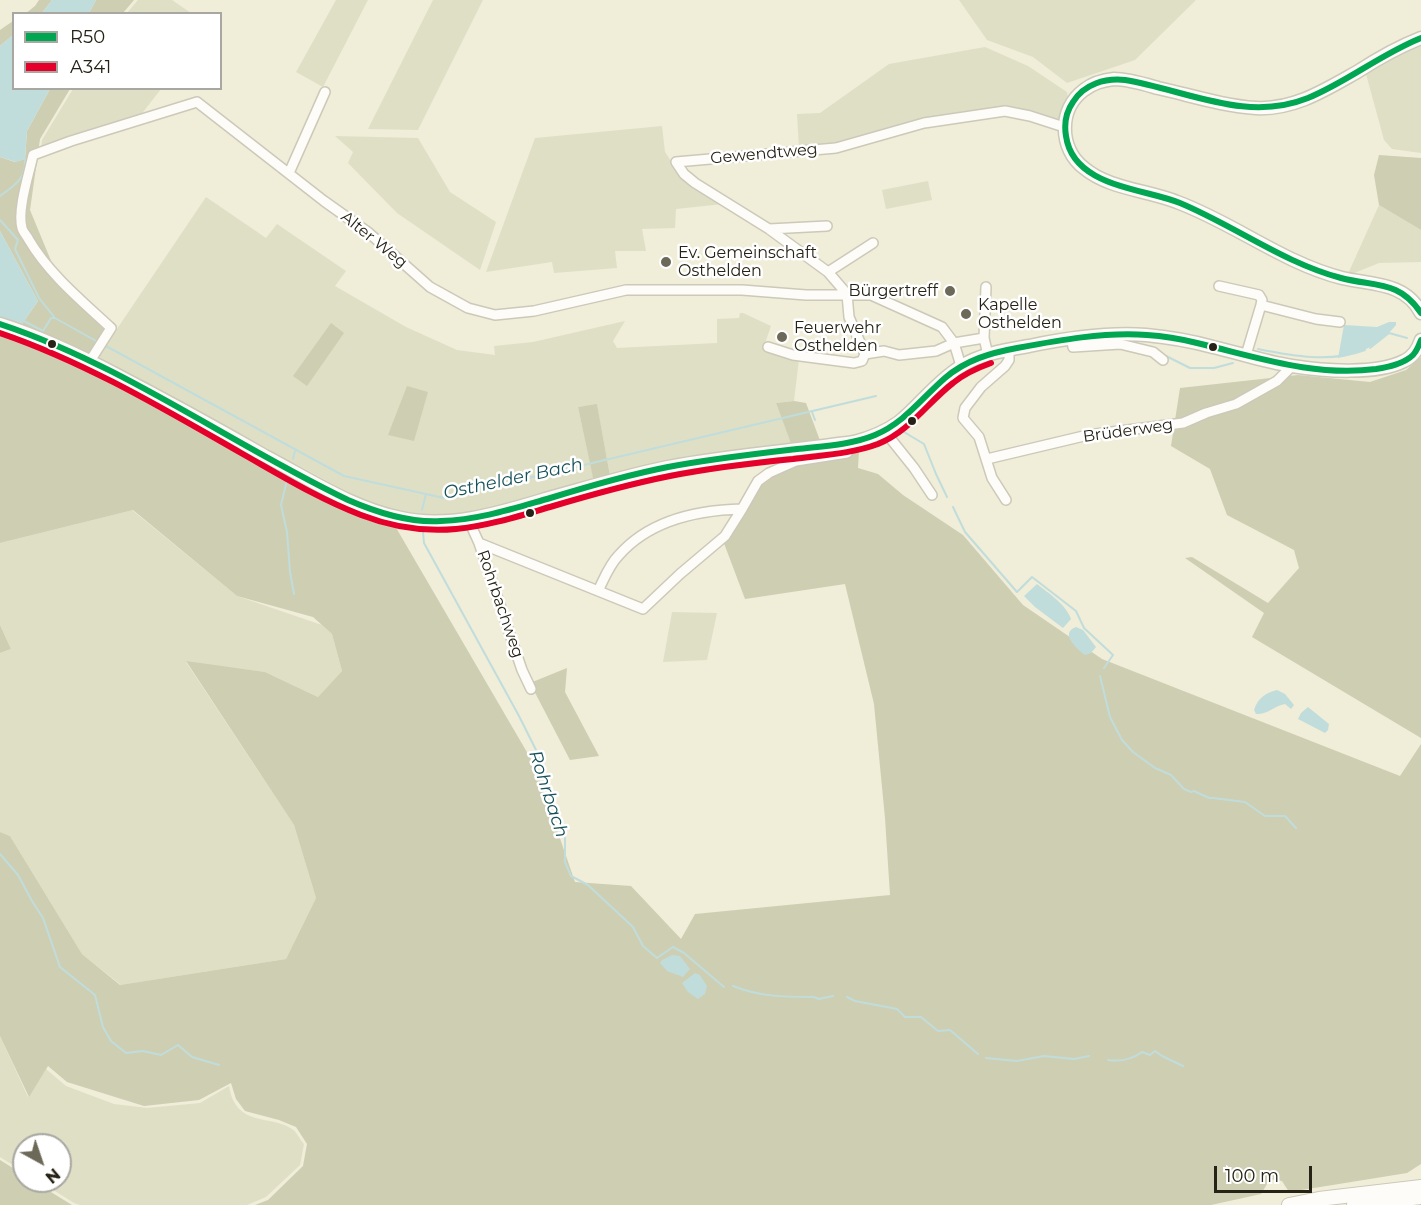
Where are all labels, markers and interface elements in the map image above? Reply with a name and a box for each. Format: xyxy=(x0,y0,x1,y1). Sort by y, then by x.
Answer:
legend xyxy=(12,12,222,90)
text: R50 xyxy=(70,26,105,48)
text: A341 xyxy=(70,56,111,78)
street label: Gewendtweg xyxy=(710,140,818,168)
street label: Alter Weg xyxy=(337,207,411,273)
place label: Ev. Gemeinschaft Osthelden xyxy=(678,243,817,281)
marker: Ev. Gemeinschaft Osthelden xyxy=(659,255,673,269)
place label: Bürgertreff xyxy=(848,281,938,301)
marker: Bürgertreff xyxy=(943,284,957,298)
place label: Kapelle Osthelden xyxy=(978,295,1062,333)
marker: Kapelle Osthelden xyxy=(959,307,973,321)
place label: Feuerwehr Osthelden xyxy=(794,318,881,356)
marker: Feuerwehr Osthelden xyxy=(775,330,789,344)
unlabelled marker xyxy=(46,338,58,350)
unlabelled marker xyxy=(1207,341,1219,353)
unlabelled marker xyxy=(906,415,918,427)
street label: Brüderweg xyxy=(1082,415,1174,447)
water label: Osthelder Bach xyxy=(441,454,585,504)
unlabelled marker xyxy=(524,507,536,519)
street label: Rohrbachweg xyxy=(473,547,527,661)
water label: Rohrbach xyxy=(524,748,572,840)
north arrow xyxy=(12,1133,72,1193)
scale bar xyxy=(1217,1154,1314,1192)
text: N xyxy=(42,1164,64,1187)
text: 100 m xyxy=(1225,1165,1279,1187)

